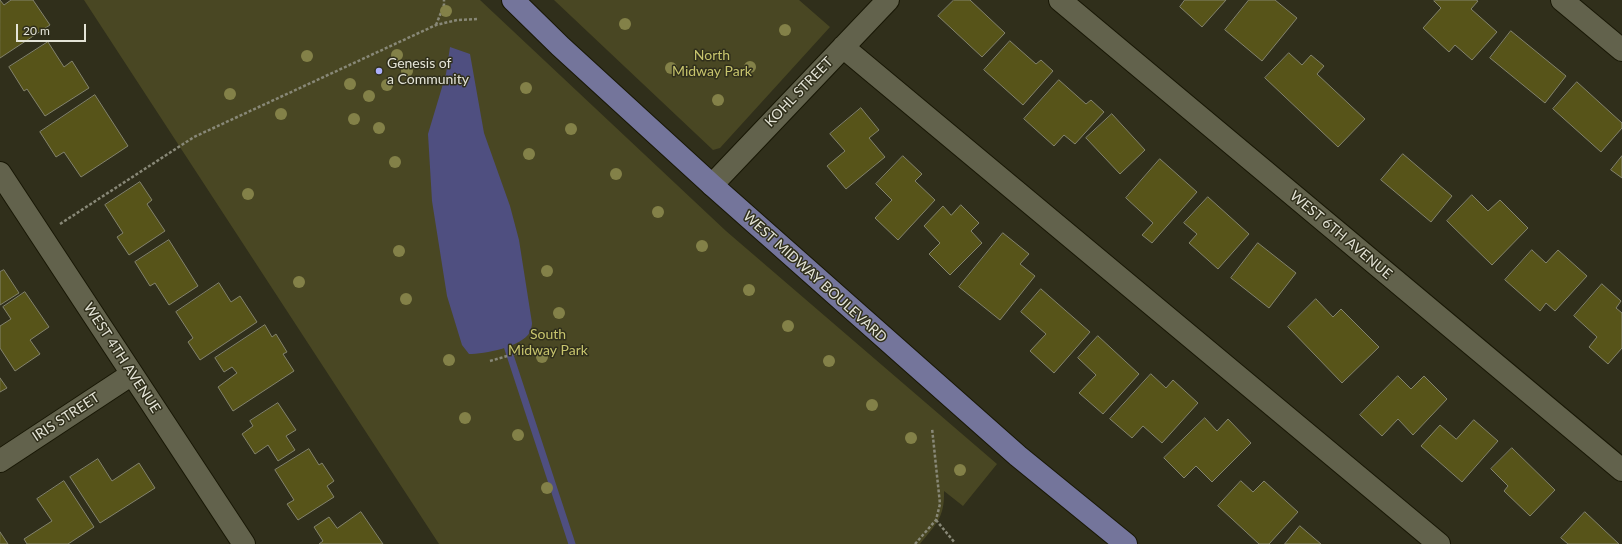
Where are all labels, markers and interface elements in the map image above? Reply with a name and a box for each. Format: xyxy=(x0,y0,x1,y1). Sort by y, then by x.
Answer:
scale bar xyxy=(18,16,88,42)
text: 20 m xyxy=(23,23,50,38)
park label: North Midway Park xyxy=(672,47,752,80)
street label: KOHL STREET xyxy=(762,54,836,130)
place label: Genesis of a Community xyxy=(387,55,469,88)
marker: Genesis of a Community xyxy=(374,66,384,76)
street label: WEST 6TH AVENUE xyxy=(1287,187,1395,283)
street label: WEST MIDWAY BOULEVARD xyxy=(740,208,890,346)
street label: WEST 4TH AVENUE xyxy=(80,300,164,416)
park label: South Midway Park xyxy=(508,326,588,358)
street label: IRIS STREET xyxy=(29,389,103,445)

